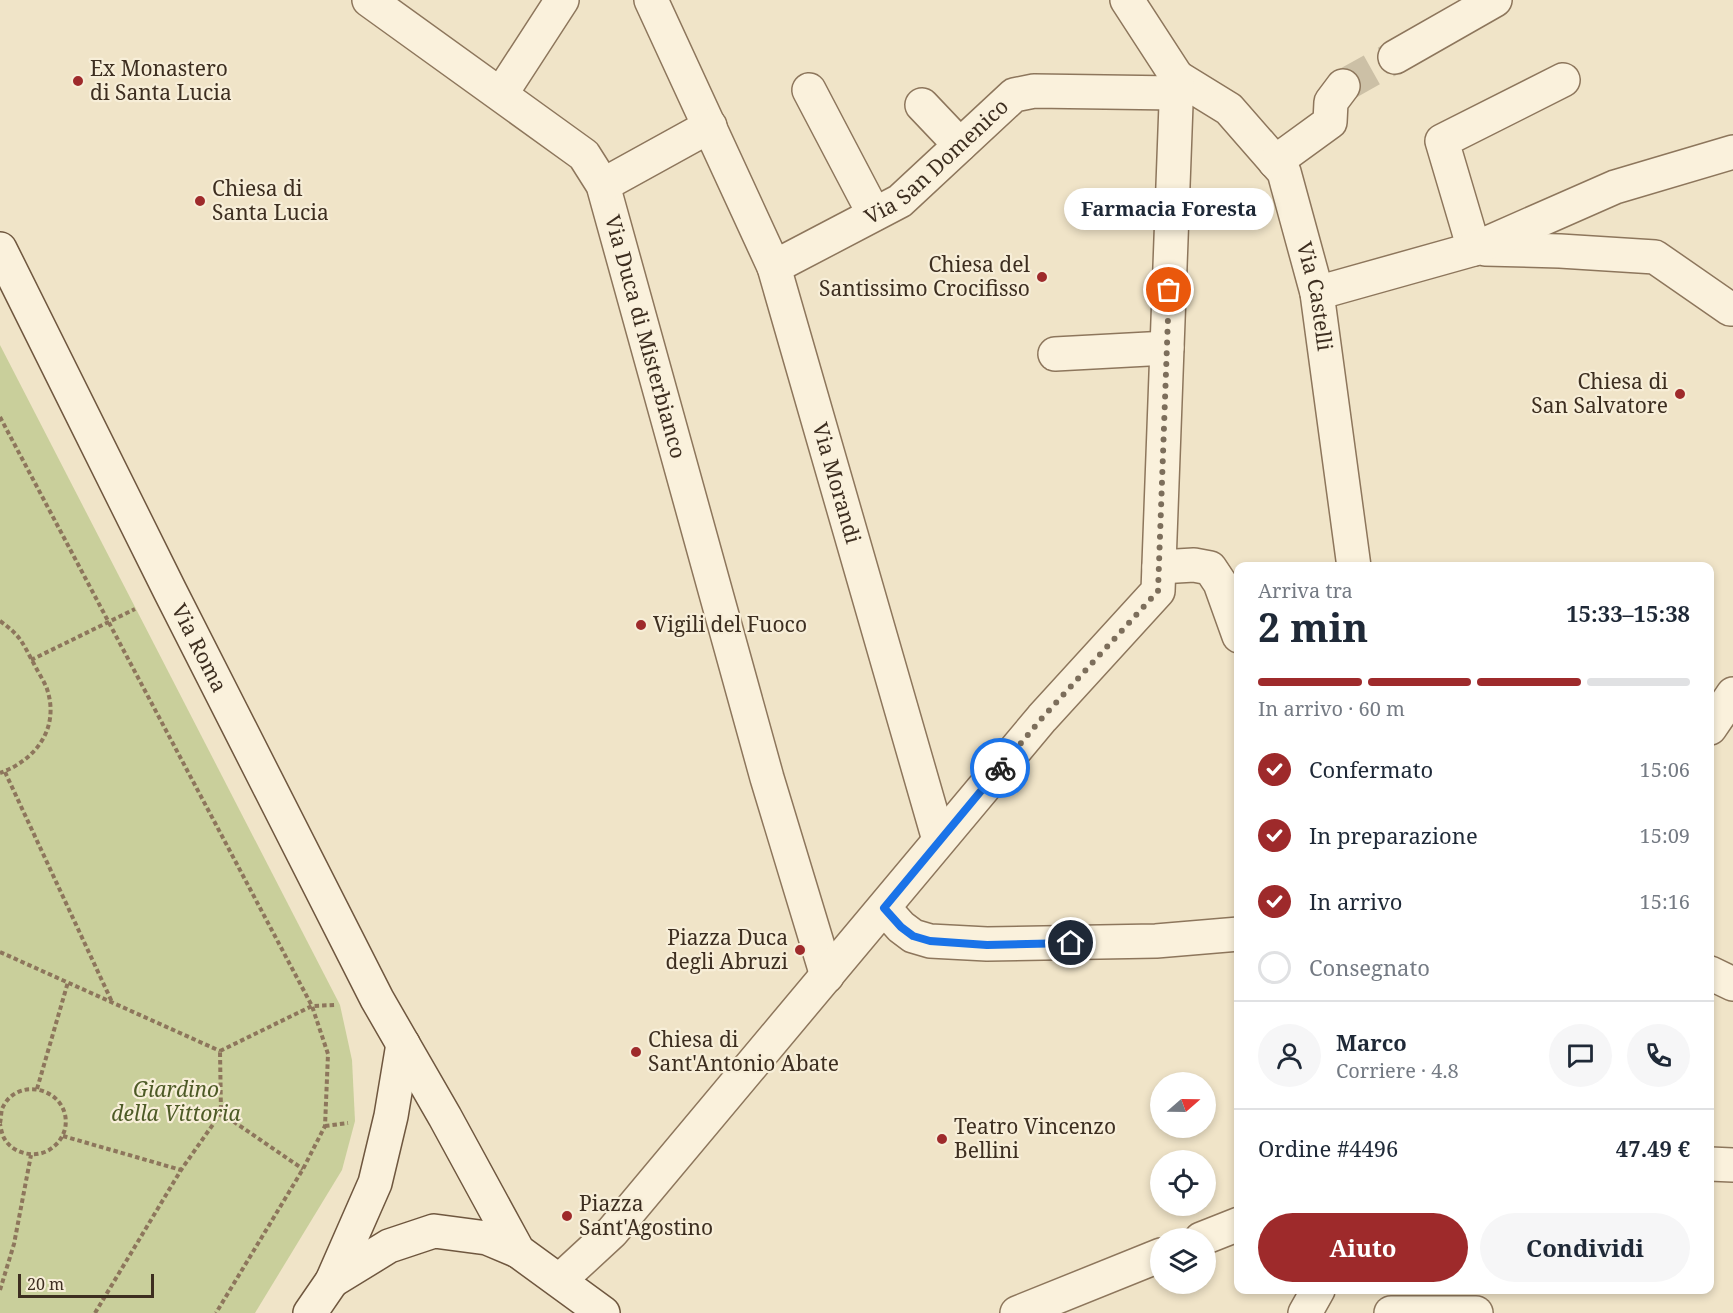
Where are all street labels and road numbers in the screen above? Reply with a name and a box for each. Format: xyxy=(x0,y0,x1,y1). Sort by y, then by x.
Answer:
street label: Via San Domenico xyxy=(859,92,1014,230)
street label: Via Duca di Misterbianco xyxy=(599,212,693,461)
street label: Via Castelli xyxy=(1291,238,1340,353)
street label: Via Morandi xyxy=(807,419,868,547)
street label: Via Roma xyxy=(166,599,234,697)

